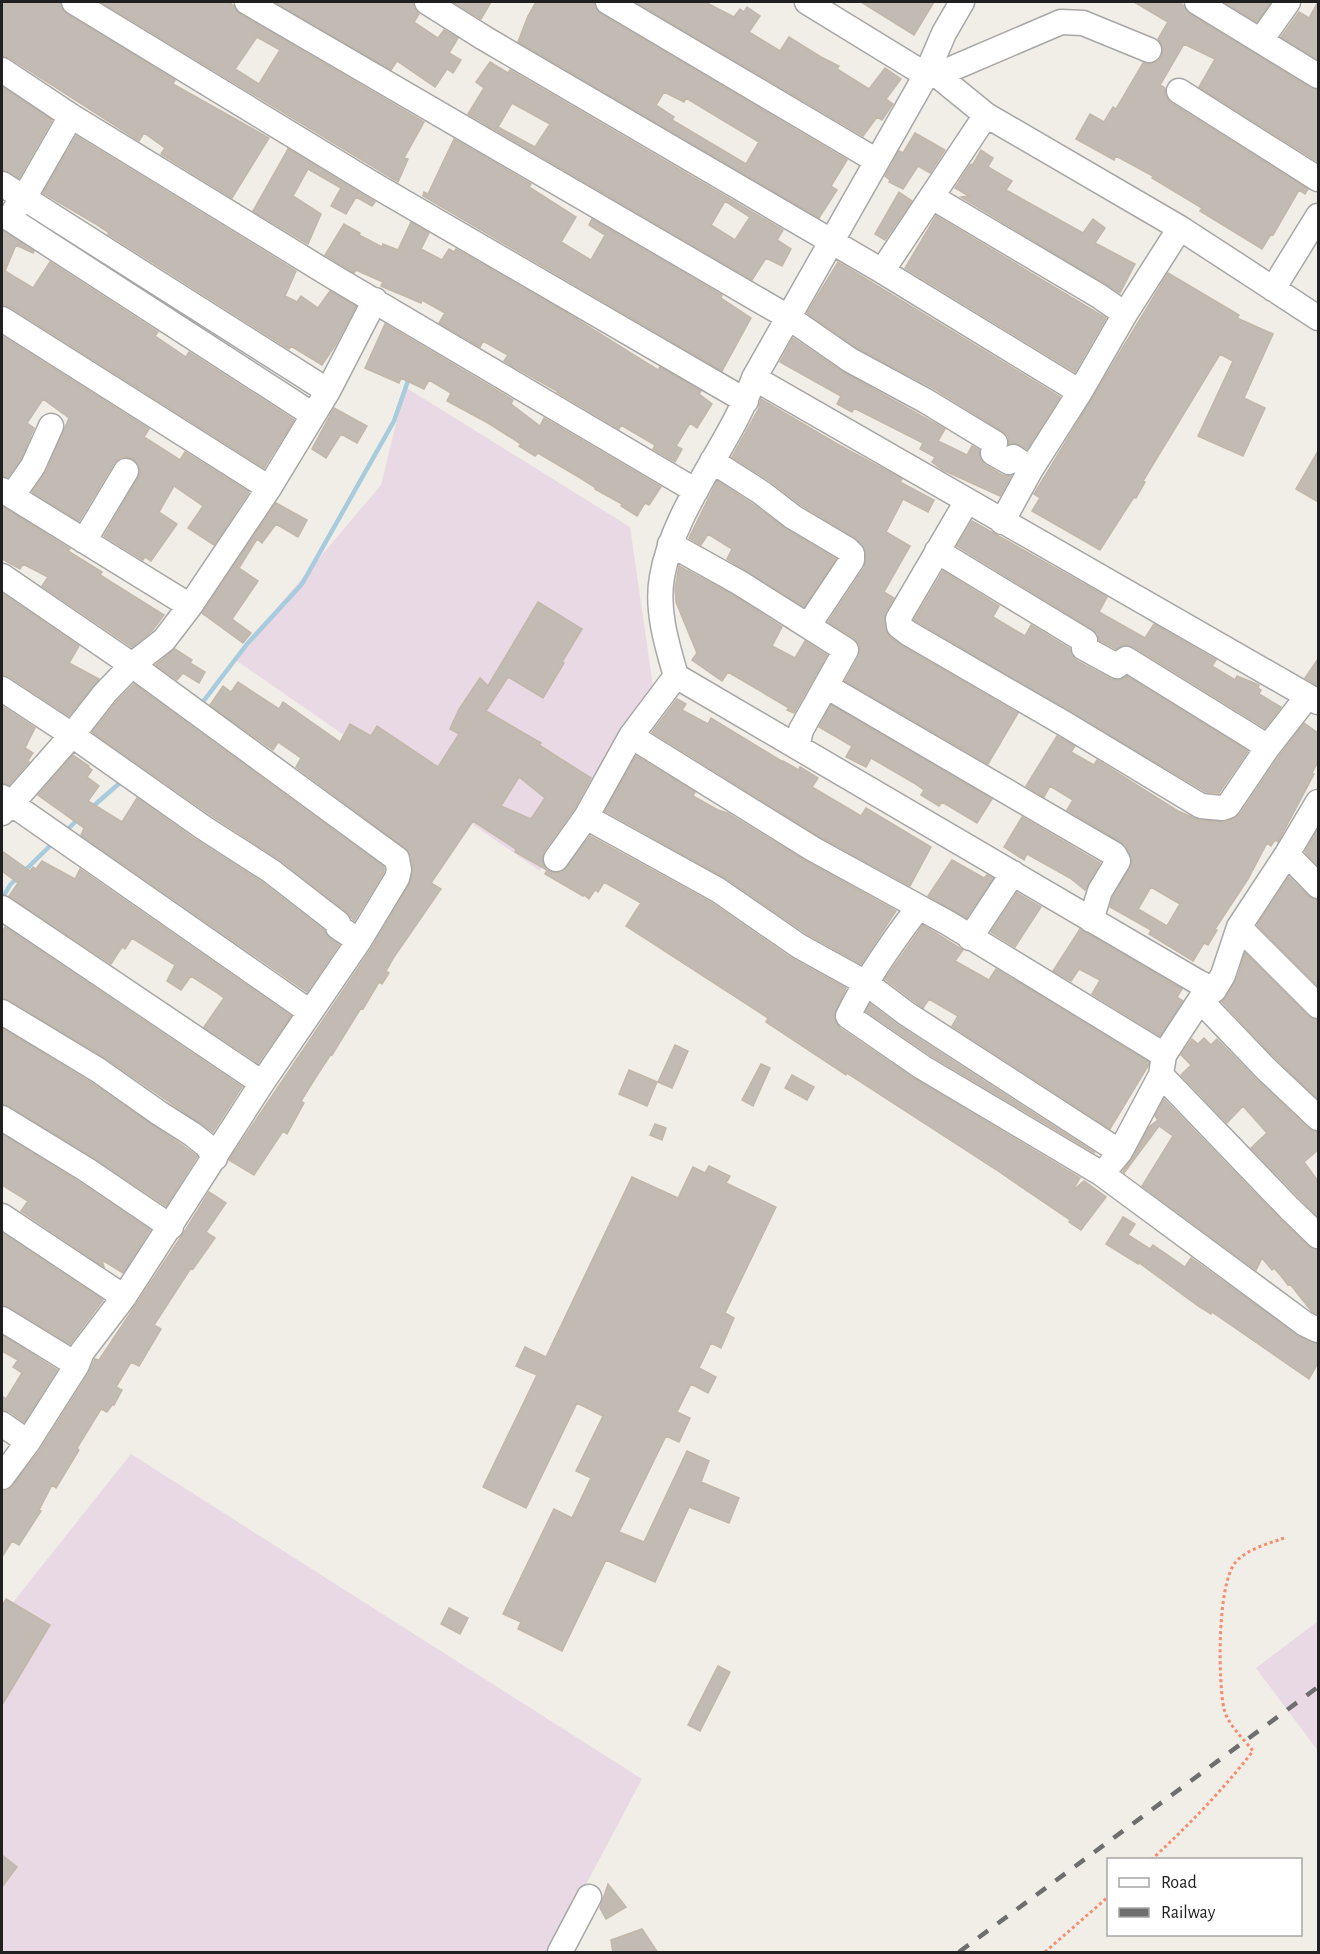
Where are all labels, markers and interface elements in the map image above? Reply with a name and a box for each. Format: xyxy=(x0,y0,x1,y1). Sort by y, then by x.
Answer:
legend xyxy=(1107,1858,1302,1936)
text: Road xyxy=(1161,1874,1197,1892)
text: Railway xyxy=(1161,1904,1216,1922)

